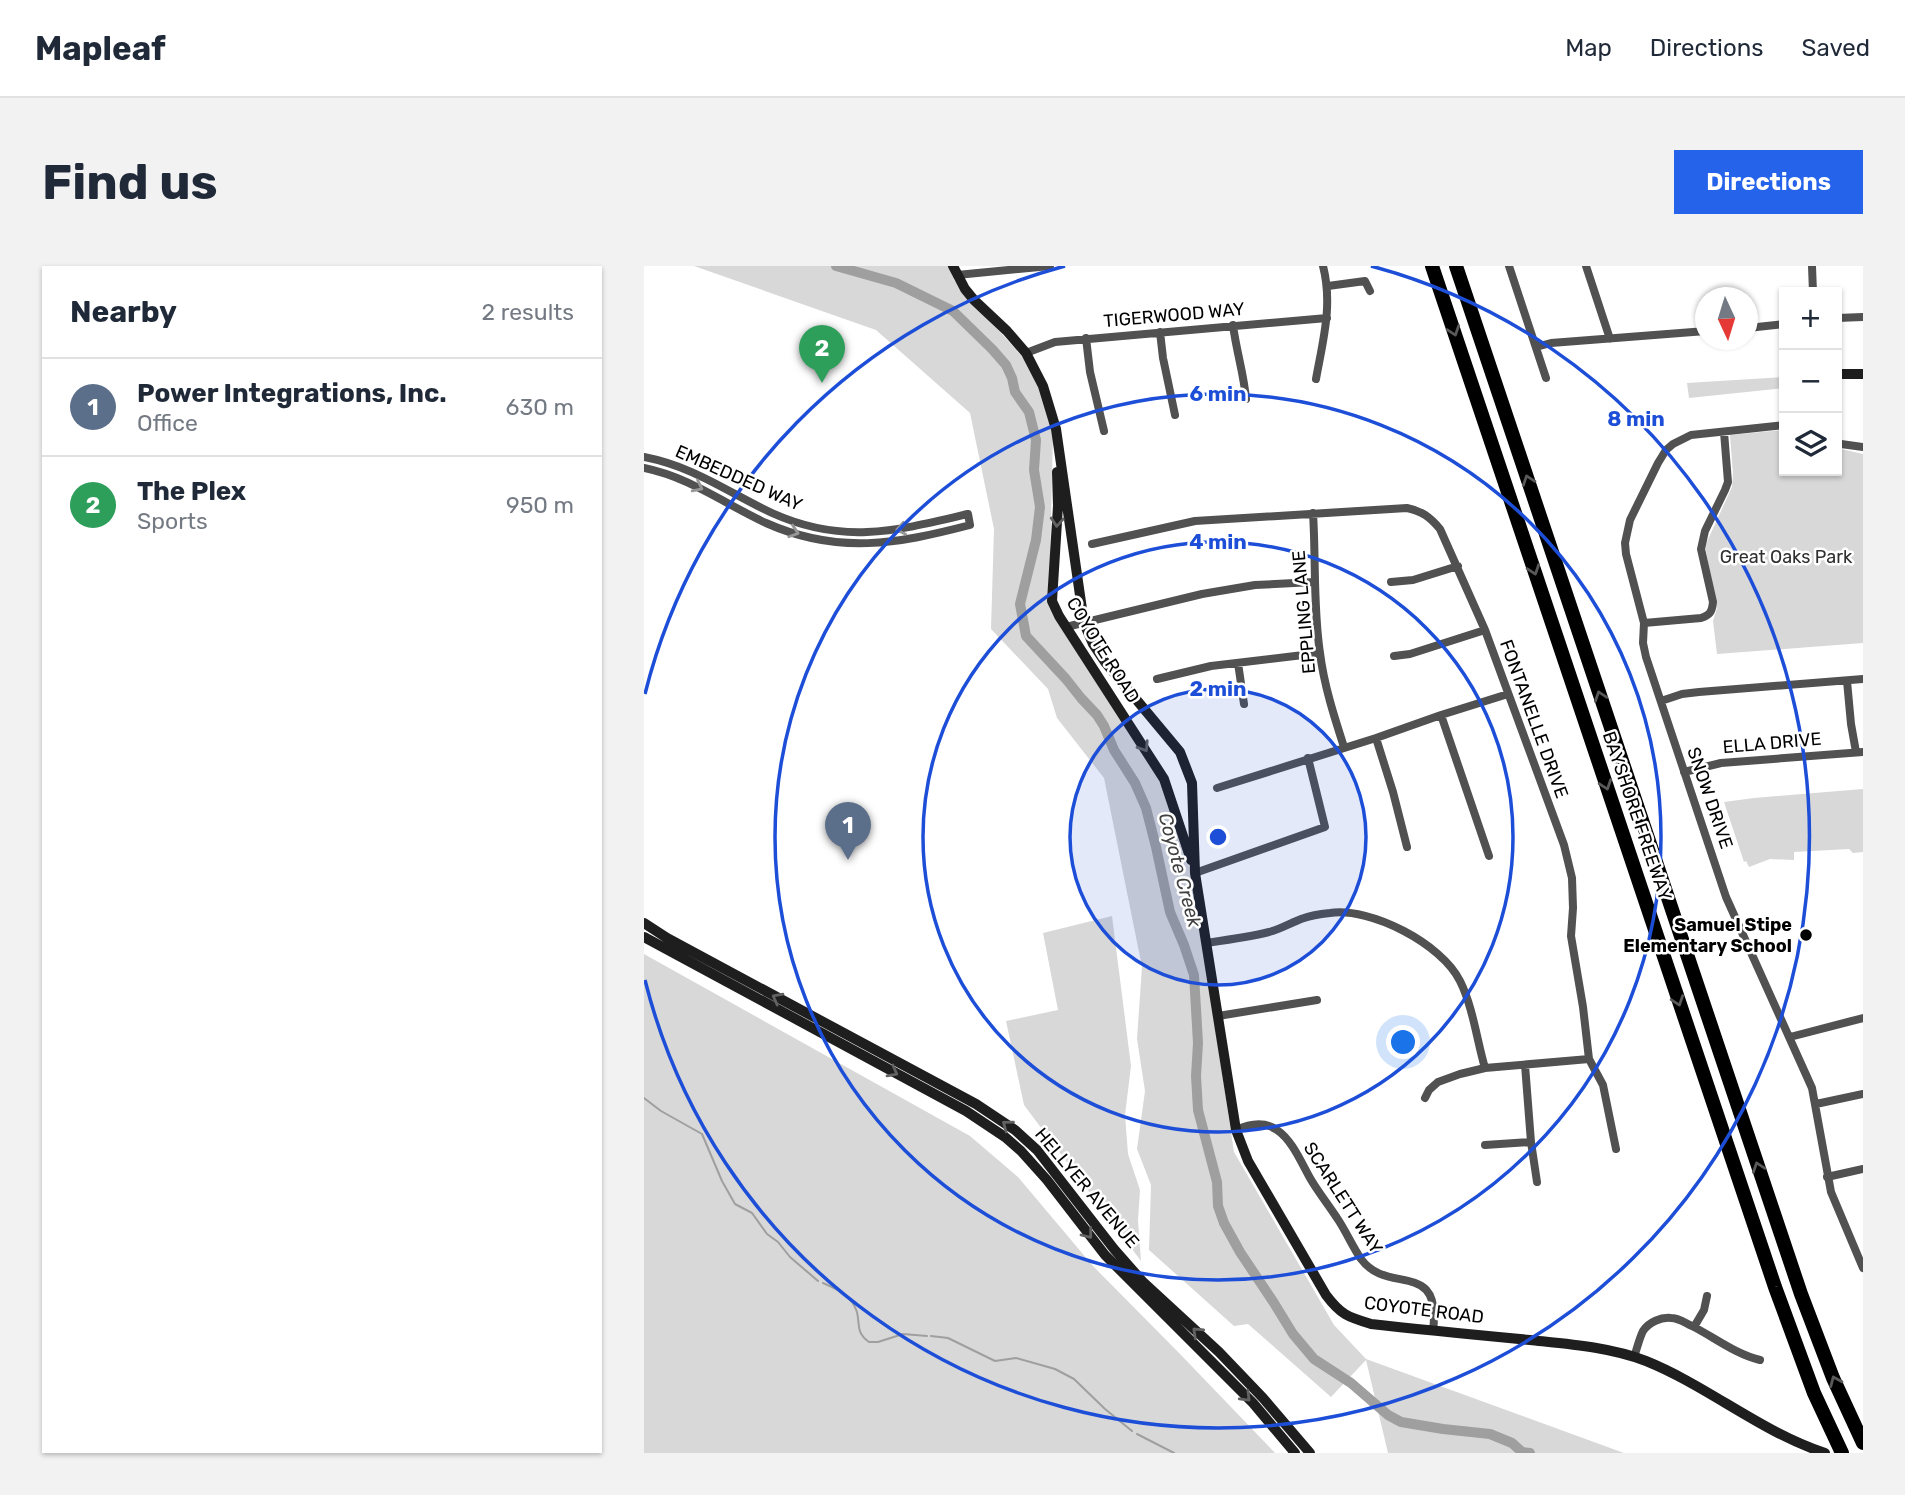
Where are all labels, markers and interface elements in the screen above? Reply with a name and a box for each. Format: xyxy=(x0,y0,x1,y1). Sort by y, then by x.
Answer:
text: Mapleaf xyxy=(35,29,166,68)
text: Map xyxy=(1565,34,1612,62)
text: Directions xyxy=(1650,34,1763,62)
text: Saved xyxy=(1801,34,1870,62)
button: Directions xyxy=(1674,150,1863,214)
text: Find us xyxy=(42,153,218,211)
north arrow xyxy=(1695,287,1758,350)
map controls xyxy=(1779,287,1842,476)
button: + xyxy=(1779,287,1842,350)
text: Nearby xyxy=(70,294,177,330)
text: 2 results xyxy=(482,298,574,326)
street label: TIGERWOOD WAY xyxy=(1102,298,1246,332)
one-way arrow xyxy=(1445,324,1460,336)
pin: 2 xyxy=(799,325,845,383)
button: − xyxy=(1779,350,1842,413)
text: Power Integrations, Inc. xyxy=(137,378,447,409)
text: 6 min xyxy=(1190,381,1246,406)
text: 1 xyxy=(87,393,99,421)
text: 630 m xyxy=(506,393,574,421)
text: 8 min xyxy=(1607,406,1665,431)
text: Office xyxy=(137,409,198,437)
button: layers xyxy=(1779,413,1842,476)
street label: EMBEDDED WAY xyxy=(672,440,806,516)
one-way arrow xyxy=(1522,474,1536,487)
text: The Plex xyxy=(137,476,246,507)
one-way arrow xyxy=(691,479,703,493)
text: 2 xyxy=(86,491,100,519)
text: 950 m xyxy=(506,491,574,519)
text: Sports xyxy=(137,507,208,535)
one-way arrow xyxy=(1050,517,1065,528)
one-way arrow xyxy=(895,521,907,536)
one-way arrow xyxy=(787,524,799,538)
text: 4 min xyxy=(1189,529,1247,554)
park label: Great Oaks Park xyxy=(1720,546,1853,568)
street label: EPPLING LANE xyxy=(1288,549,1320,675)
one-way arrow xyxy=(1526,563,1540,575)
street label: COYOTE ROAD xyxy=(1062,593,1144,707)
street label: FONTANELLE DRIVE xyxy=(1495,637,1573,801)
text: 2 min xyxy=(1190,676,1246,701)
one-way arrow xyxy=(1594,690,1608,702)
street label: BAYSHORE FREEWAY xyxy=(1598,728,1676,904)
street label: ELLA DRIVE xyxy=(1722,728,1822,758)
one-way arrow xyxy=(1135,740,1148,753)
street label: SNOW DRIVE xyxy=(1682,744,1738,852)
one-way arrow xyxy=(1598,779,1612,791)
pin: 1 xyxy=(825,802,871,860)
water label: Coyote Creek xyxy=(1154,810,1206,930)
centre of rings xyxy=(1206,825,1230,849)
place label: Samuel Stipe Elementary School xyxy=(1623,914,1792,957)
marker: Samuel Stipe Elementary School xyxy=(1798,927,1814,943)
one-way arrow xyxy=(772,992,785,1006)
one-way arrow xyxy=(1670,995,1685,1007)
your location xyxy=(1386,1025,1420,1059)
one-way arrow xyxy=(886,1064,898,1078)
one-way arrow xyxy=(1002,1120,1015,1133)
street label: HELLYER AVENUE xyxy=(1030,1123,1144,1253)
street label: SCARLETT WAY xyxy=(1299,1138,1387,1258)
one-way arrow xyxy=(1752,1161,1766,1174)
one-way arrow xyxy=(1080,1226,1093,1238)
street label: COYOTE ROAD xyxy=(1363,1292,1485,1328)
one-way arrow xyxy=(1192,1327,1205,1340)
one-way arrow xyxy=(1829,1376,1843,1388)
one-way arrow xyxy=(1238,1389,1251,1402)

